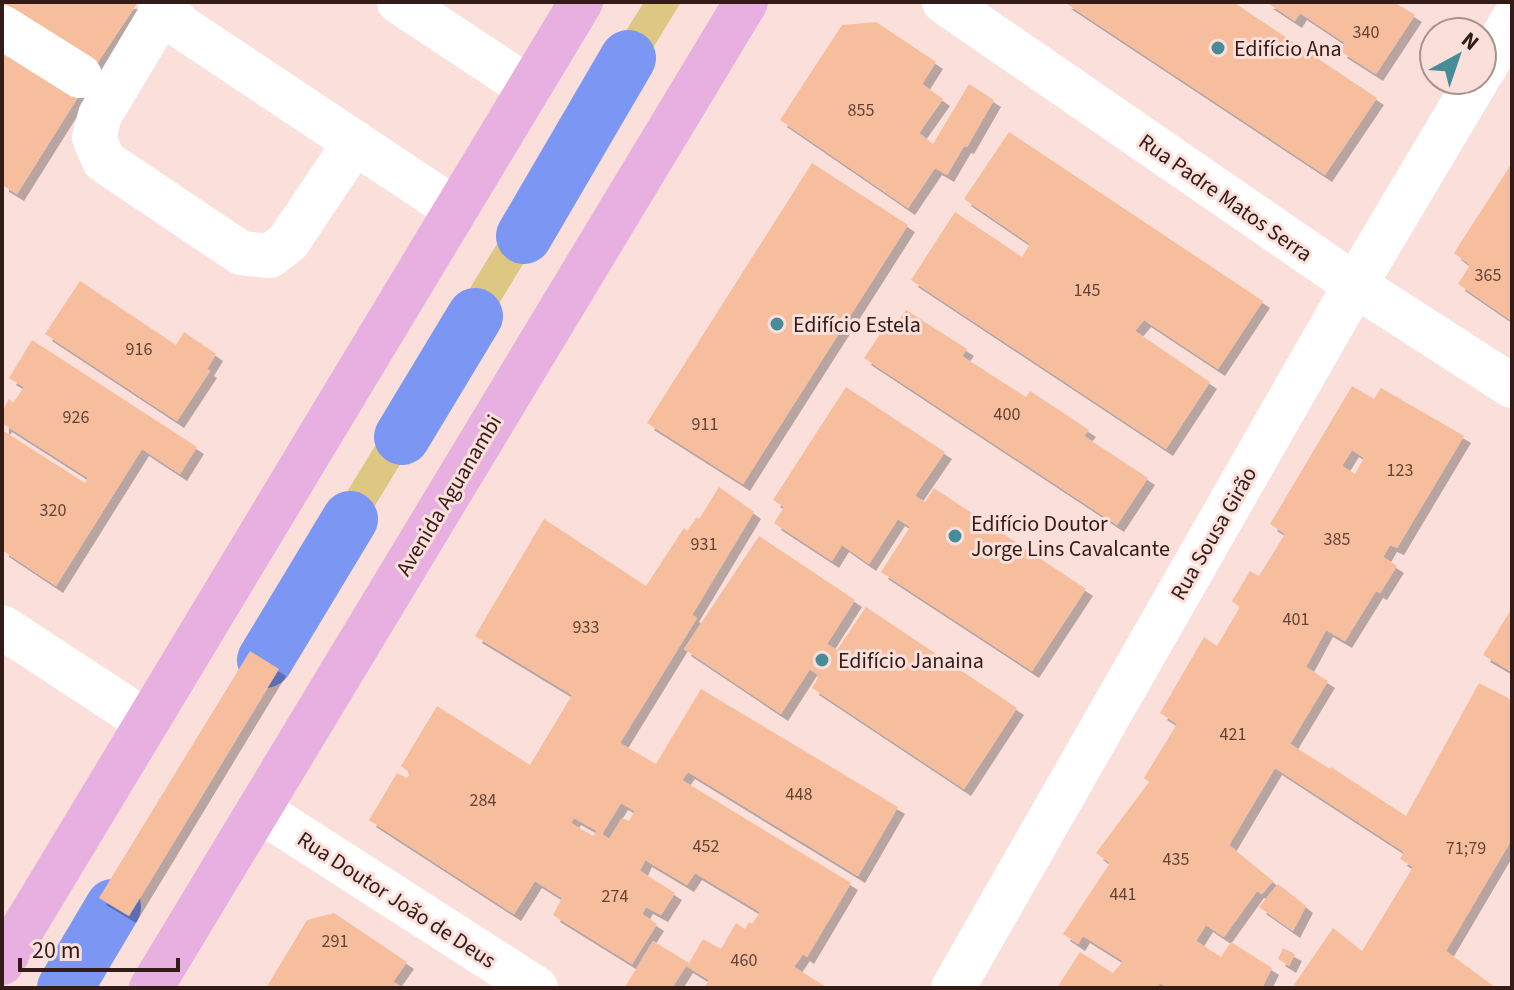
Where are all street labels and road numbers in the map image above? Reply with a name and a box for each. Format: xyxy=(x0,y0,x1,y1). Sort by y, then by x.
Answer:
street label: Rua Padre Matos Serra xyxy=(1132,126,1319,270)
street label: Avenida Aguanambi xyxy=(388,409,510,582)
street label: Rua Sousa Girão xyxy=(1163,461,1265,606)
street label: Rua Doutor João de Deus xyxy=(291,823,502,976)

